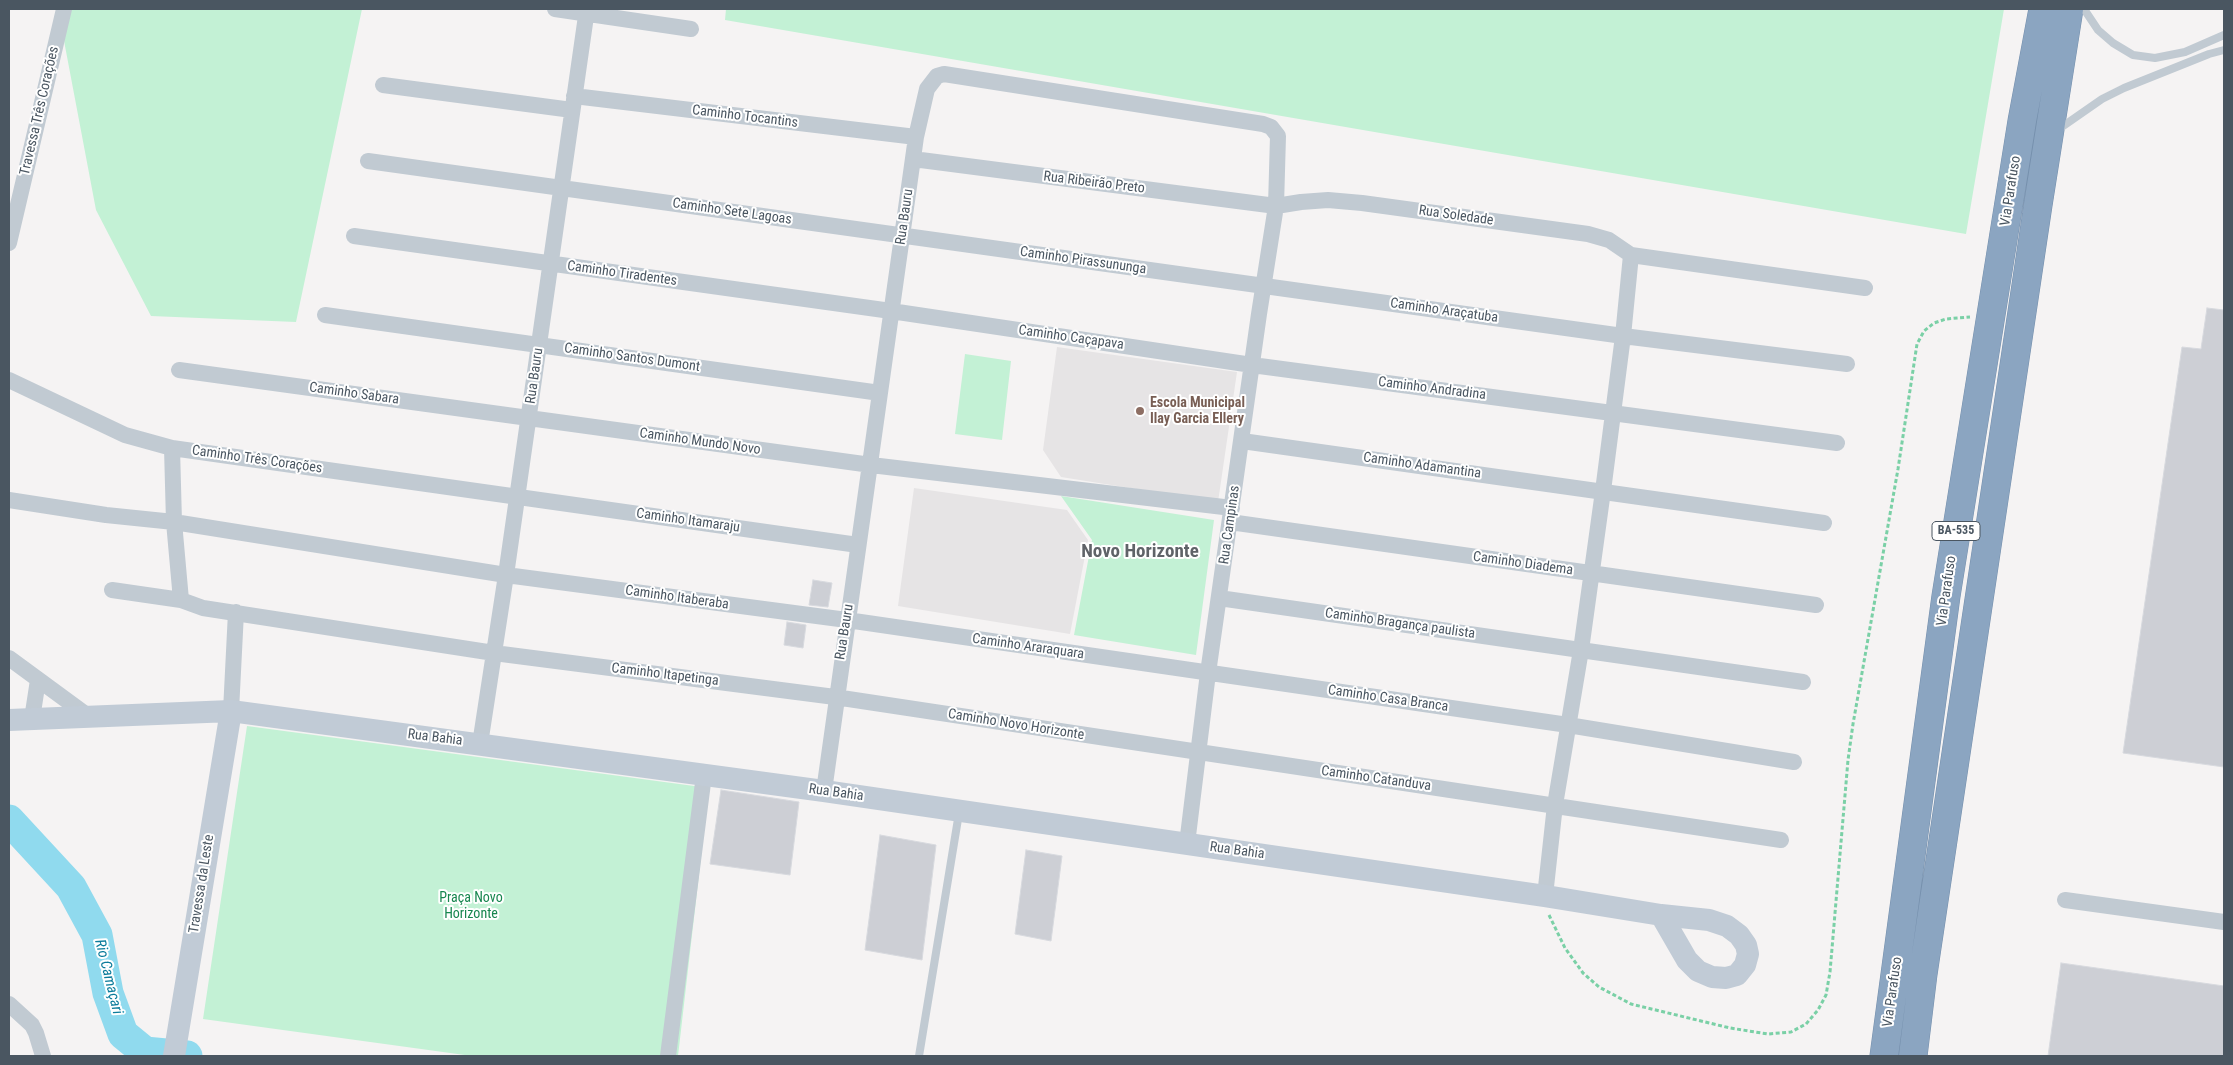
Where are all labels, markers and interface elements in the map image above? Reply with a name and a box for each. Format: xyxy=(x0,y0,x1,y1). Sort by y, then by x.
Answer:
street label: Travessa Três Corações xyxy=(17,45,63,177)
street label: Caminho Tocantins xyxy=(691,102,799,132)
street label: Via Parafuso xyxy=(1997,155,2025,227)
street label: Rua Ribeirão Preto xyxy=(1042,168,1146,198)
street label: Rua Bauru xyxy=(893,188,917,246)
street label: Caminho Sete Lagoas xyxy=(671,195,793,229)
street label: Rua Soledade xyxy=(1418,202,1494,230)
street label: Caminho Pirassununga xyxy=(1019,244,1147,278)
street label: Caminho Tiradentes xyxy=(566,258,678,290)
street label: Caminho Araçatuba xyxy=(1389,295,1499,327)
street label: Caminho Caçapava xyxy=(1017,322,1125,354)
street label: Caminho Santos Dumont xyxy=(563,340,701,376)
street label: Rua Bauru xyxy=(523,347,547,405)
street label: Caminho Andradina xyxy=(1377,374,1487,404)
street label: Caminho Sabara xyxy=(308,379,400,409)
place label: Escola Municipal Ilay Garcia Ellery xyxy=(1150,395,1245,428)
marker: Escola Municipal Ilay Garcia Ellery xyxy=(1134,405,1146,417)
street label: Caminho Mundo Novo xyxy=(638,425,762,459)
street label: Caminho Três Corações xyxy=(191,443,323,477)
street label: Caminho Adamantina xyxy=(1362,449,1482,483)
street label: Rua Campinas xyxy=(1216,485,1244,565)
street label: Caminho Itamaraju xyxy=(635,505,741,537)
road number: BA-535 xyxy=(1932,522,1980,540)
district label: Novo Horizonte xyxy=(1081,541,1199,563)
street label: Caminho Diadema xyxy=(1472,549,1574,579)
street label: Via Parafuso xyxy=(1934,555,1960,627)
street label: Caminho Itaberaba xyxy=(624,582,730,614)
street label: Rua Bauru xyxy=(832,603,858,661)
street label: Caminho Bragança paulista xyxy=(1324,605,1476,643)
street label: Caminho Araraquara xyxy=(971,631,1085,663)
street label: Caminho Itapetinga xyxy=(611,660,719,690)
street label: Caminho Casa Branca xyxy=(1327,682,1449,716)
street label: Caminho Novo Horizonte xyxy=(947,706,1085,744)
street label: Rua Bahia xyxy=(407,726,463,750)
street label: Caminho Catanduva xyxy=(1320,763,1432,795)
street label: Rua Bahia xyxy=(808,781,864,805)
street label: Travessa da Leste xyxy=(186,833,218,935)
street label: Rua Bahia xyxy=(1209,839,1265,863)
park label: Praça Novo Horizonte xyxy=(439,890,503,922)
water label: Rio Camaçari xyxy=(90,938,126,1016)
street label: Via Parafuso xyxy=(1880,956,1906,1028)

